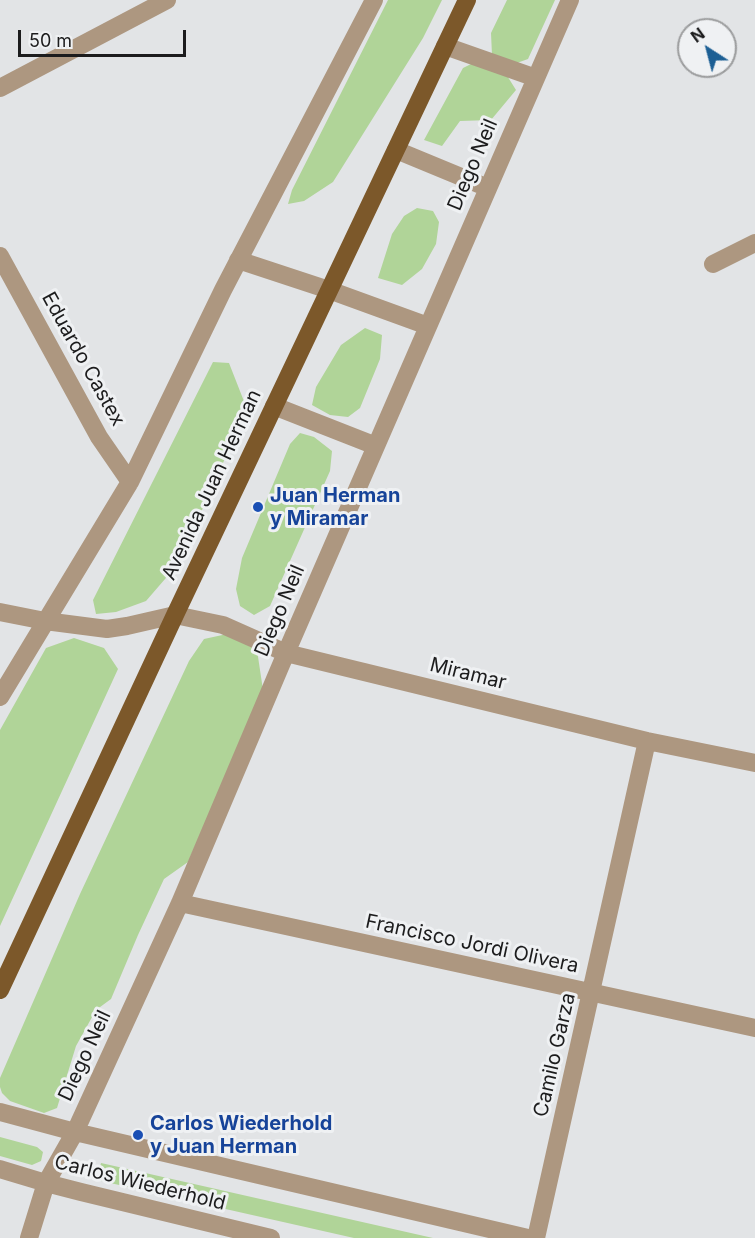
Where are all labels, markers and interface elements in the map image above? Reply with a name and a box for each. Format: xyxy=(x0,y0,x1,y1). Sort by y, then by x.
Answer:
scale bar xyxy=(21,18,189,56)
north arrow xyxy=(677,18,737,78)
text: N xyxy=(687,23,708,47)
text: 50 m xyxy=(29,30,72,51)
street label: Diego Neil xyxy=(443,116,503,214)
street label: Eduardo Castex xyxy=(36,288,130,430)
street label: Avenida Juan Herman xyxy=(157,386,267,584)
place label: Juan Herman y Miramar xyxy=(270,484,400,531)
marker: Juan Herman y Miramar xyxy=(251,500,265,514)
street label: Diego Neil xyxy=(250,562,310,660)
street label: Miramar xyxy=(427,653,509,695)
street label: Francisco Jordi Olivera xyxy=(363,910,581,978)
street label: Camilo Garza xyxy=(529,991,581,1119)
street label: Diego Neil xyxy=(54,1007,116,1105)
place label: Carlos Wiederhold y Juan Herman xyxy=(150,1112,332,1159)
marker: Carlos Wiederhold y Juan Herman xyxy=(131,1128,145,1142)
street label: Carlos Wiederhold xyxy=(52,1150,228,1216)

